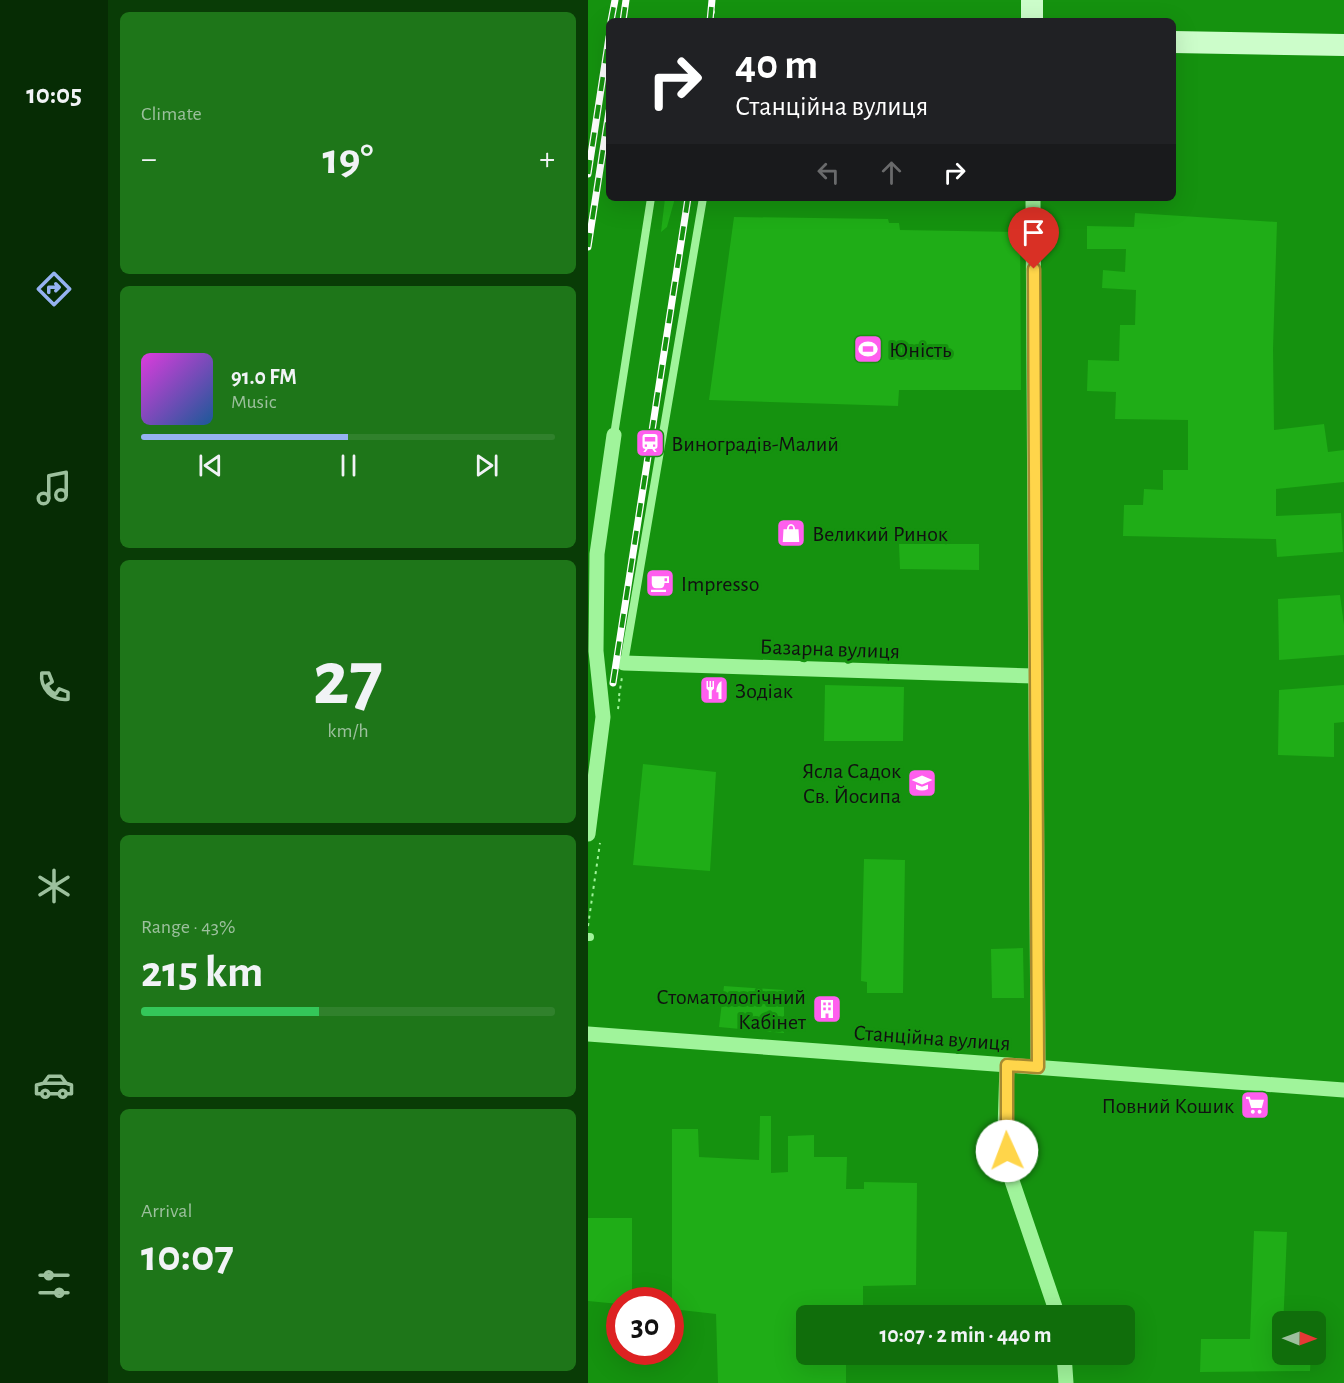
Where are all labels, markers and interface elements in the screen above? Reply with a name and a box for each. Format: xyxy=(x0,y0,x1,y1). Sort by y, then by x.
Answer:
icon: right xyxy=(636,42,714,120)
text: 40 m xyxy=(735,44,818,86)
text: 10:05 xyxy=(26,81,82,108)
text: Станційна вулиця xyxy=(735,93,928,120)
text: Climate xyxy=(141,104,202,124)
text: 19° xyxy=(322,137,374,182)
text: − xyxy=(141,143,157,176)
text: + xyxy=(539,143,555,176)
icon: left xyxy=(812,156,845,189)
icon: ahead xyxy=(875,156,908,189)
icon: right xyxy=(938,156,971,189)
pin xyxy=(1008,207,1059,269)
icon: arrive xyxy=(1017,216,1050,249)
icon: directions xyxy=(33,268,75,310)
sports icon: Юність xyxy=(852,333,884,365)
place label: Юність xyxy=(889,339,952,361)
text: 91.0 FM xyxy=(231,366,297,388)
text: Music xyxy=(231,392,277,412)
station icon: Виноградів-Малий xyxy=(634,427,666,459)
place label: Виноградів-Малий xyxy=(671,433,839,455)
icon: previous xyxy=(194,449,227,482)
icon: pause xyxy=(332,449,365,482)
icon: next xyxy=(470,449,503,482)
icon: music xyxy=(33,467,75,509)
shop icon: Великий Ринок xyxy=(775,517,807,549)
place label: Великий Ринок xyxy=(812,523,948,545)
cafe icon: Impresso xyxy=(644,567,676,599)
place label: Impresso xyxy=(681,573,760,595)
street label: Базарна вулиця xyxy=(759,636,901,662)
text: 27 xyxy=(313,641,383,719)
icon: phone xyxy=(33,666,75,708)
restaurant icon: Зодіак xyxy=(698,674,730,706)
place label: Зодіак xyxy=(735,680,793,702)
text: km/h xyxy=(327,721,369,741)
place label: Ясла Садок Св. Йосипа xyxy=(802,760,901,807)
school or university icon: Ясла Садок Св. Йосипа xyxy=(906,767,938,799)
icon: climate xyxy=(33,865,75,907)
text: Range · 43% xyxy=(141,917,236,937)
text: 215 km xyxy=(141,950,263,995)
place label: Стоматологічний Кабінет xyxy=(656,986,807,1033)
building icon: Стоматологічний Кабінет xyxy=(811,993,843,1025)
street label: Станційна вулиця xyxy=(853,1022,1011,1054)
icon: car xyxy=(33,1064,75,1106)
supermarket icon: Повний Кошик xyxy=(1239,1089,1271,1121)
place label: Повний Кошик xyxy=(1102,1095,1234,1117)
position arrow xyxy=(975,1119,1039,1183)
text: Arrival xyxy=(141,1201,192,1221)
text: 10:07 xyxy=(141,1234,234,1279)
icon: filters xyxy=(33,1263,75,1305)
speed limit sign: 30 xyxy=(606,1287,684,1365)
north arrow xyxy=(1272,1311,1326,1365)
map controls xyxy=(1272,1311,1326,1365)
text: 10:07 · 2 min · 440 m xyxy=(879,1324,1052,1346)

